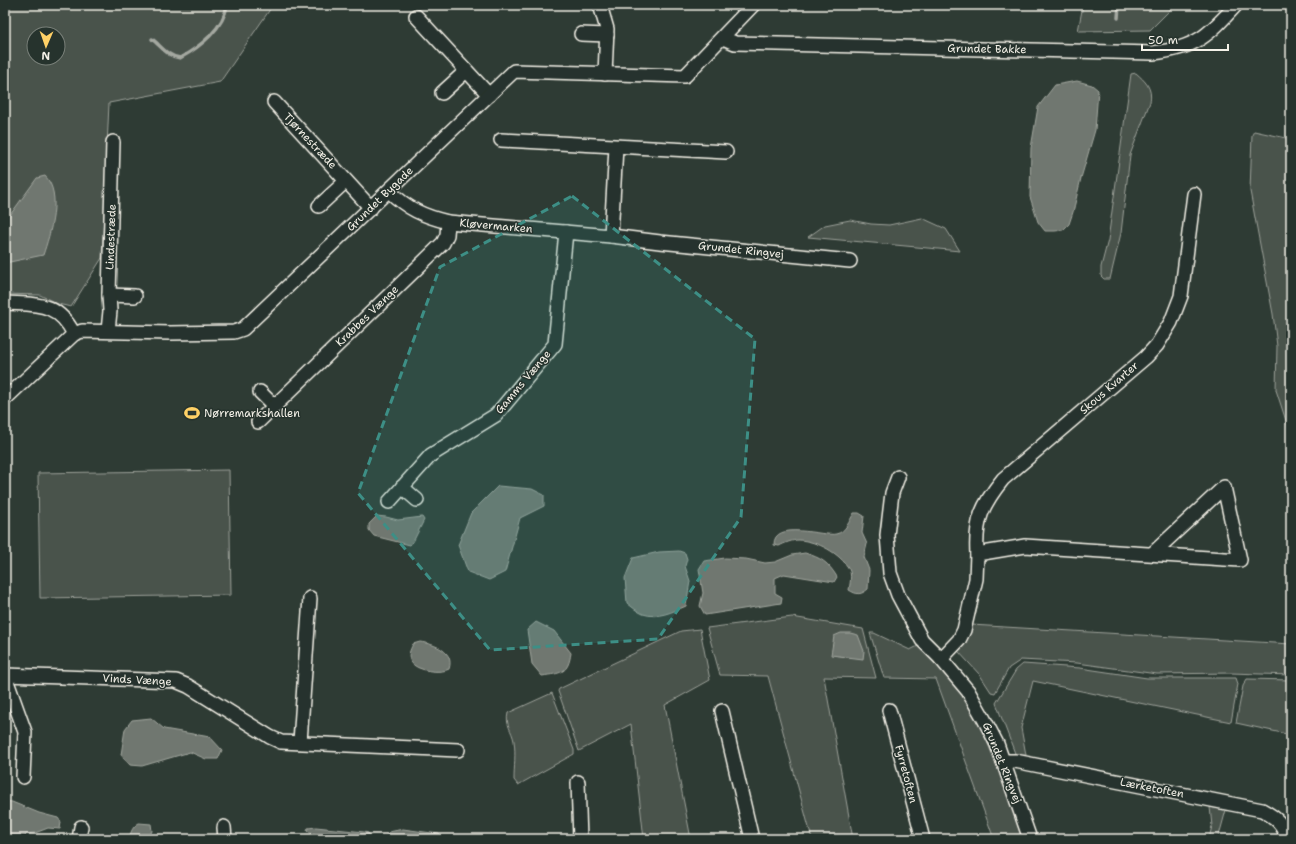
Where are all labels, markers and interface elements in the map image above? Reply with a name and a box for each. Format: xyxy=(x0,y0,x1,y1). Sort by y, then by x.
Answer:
north arrow xyxy=(26,26,66,66)
scale bar xyxy=(1142,26,1228,52)
text: 50 m xyxy=(1148,32,1178,48)
street label: Grundet Bakke xyxy=(947,41,1027,57)
text: N xyxy=(41,48,50,63)
street label: Tjørnestræde xyxy=(280,110,340,172)
street label: Grundet Bygade xyxy=(343,163,417,235)
street label: Lindestræde xyxy=(102,204,120,270)
street label: Kløvermarken xyxy=(459,215,533,237)
street label: Grundet Ringvej xyxy=(697,238,785,262)
street label: Krabbes Vænge xyxy=(332,282,402,350)
street label: Gamms Vænge xyxy=(492,347,554,417)
street label: Skous Kvarter xyxy=(1076,358,1142,418)
sports icon: Nørremarkshallen xyxy=(183,404,201,422)
place label: Nørremarkshallen xyxy=(204,406,300,421)
street label: Vinds Vænge xyxy=(102,671,172,689)
street label: Grundet Ringvej xyxy=(979,720,1025,806)
street label: Fyrretoften xyxy=(891,743,921,805)
street label: Lærketoften xyxy=(1119,774,1185,802)

